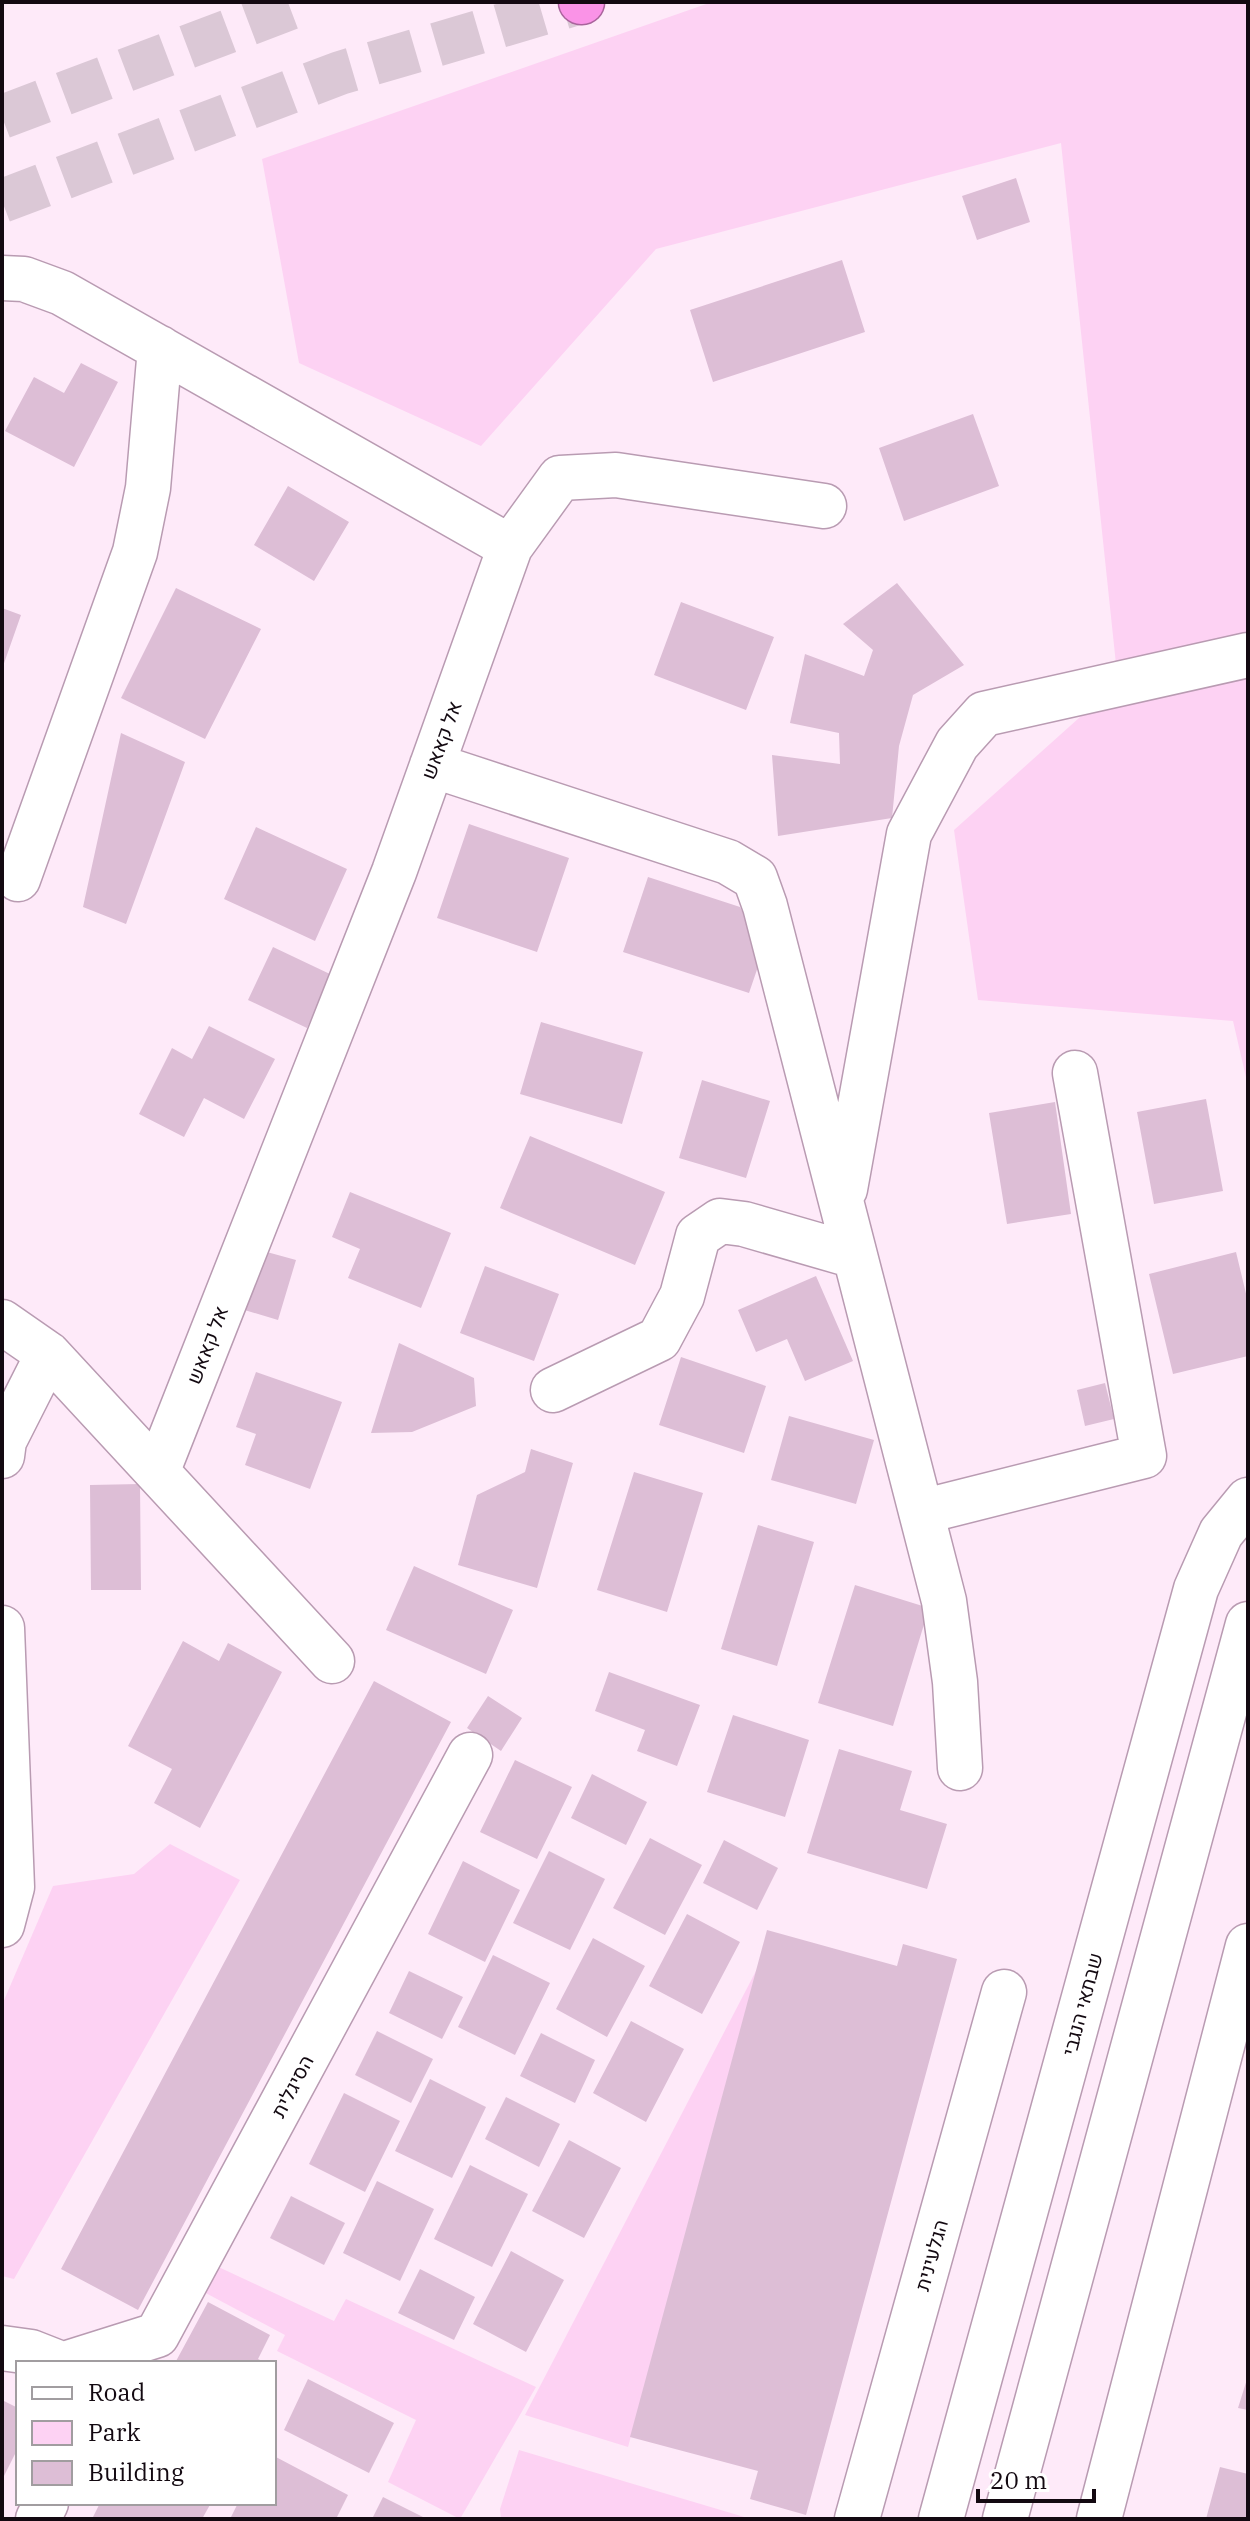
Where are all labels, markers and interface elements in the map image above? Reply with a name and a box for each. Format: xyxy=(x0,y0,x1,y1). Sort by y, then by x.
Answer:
street label: אל קאאש xyxy=(414,697,468,783)
street label: אל קאאש xyxy=(180,1302,234,1388)
street label: שבתאי הנגבי xyxy=(1055,1949,1109,2059)
street label: הסיגלית xyxy=(264,2050,320,2122)
street label: הגלעינית xyxy=(908,2216,954,2294)
legend xyxy=(16,2361,276,2505)
text: Road xyxy=(88,2376,145,2408)
text: Park xyxy=(88,2416,140,2448)
scale bar xyxy=(978,2453,1094,2503)
text: Building xyxy=(88,2456,184,2488)
text: 20 m xyxy=(990,2464,1047,2496)

